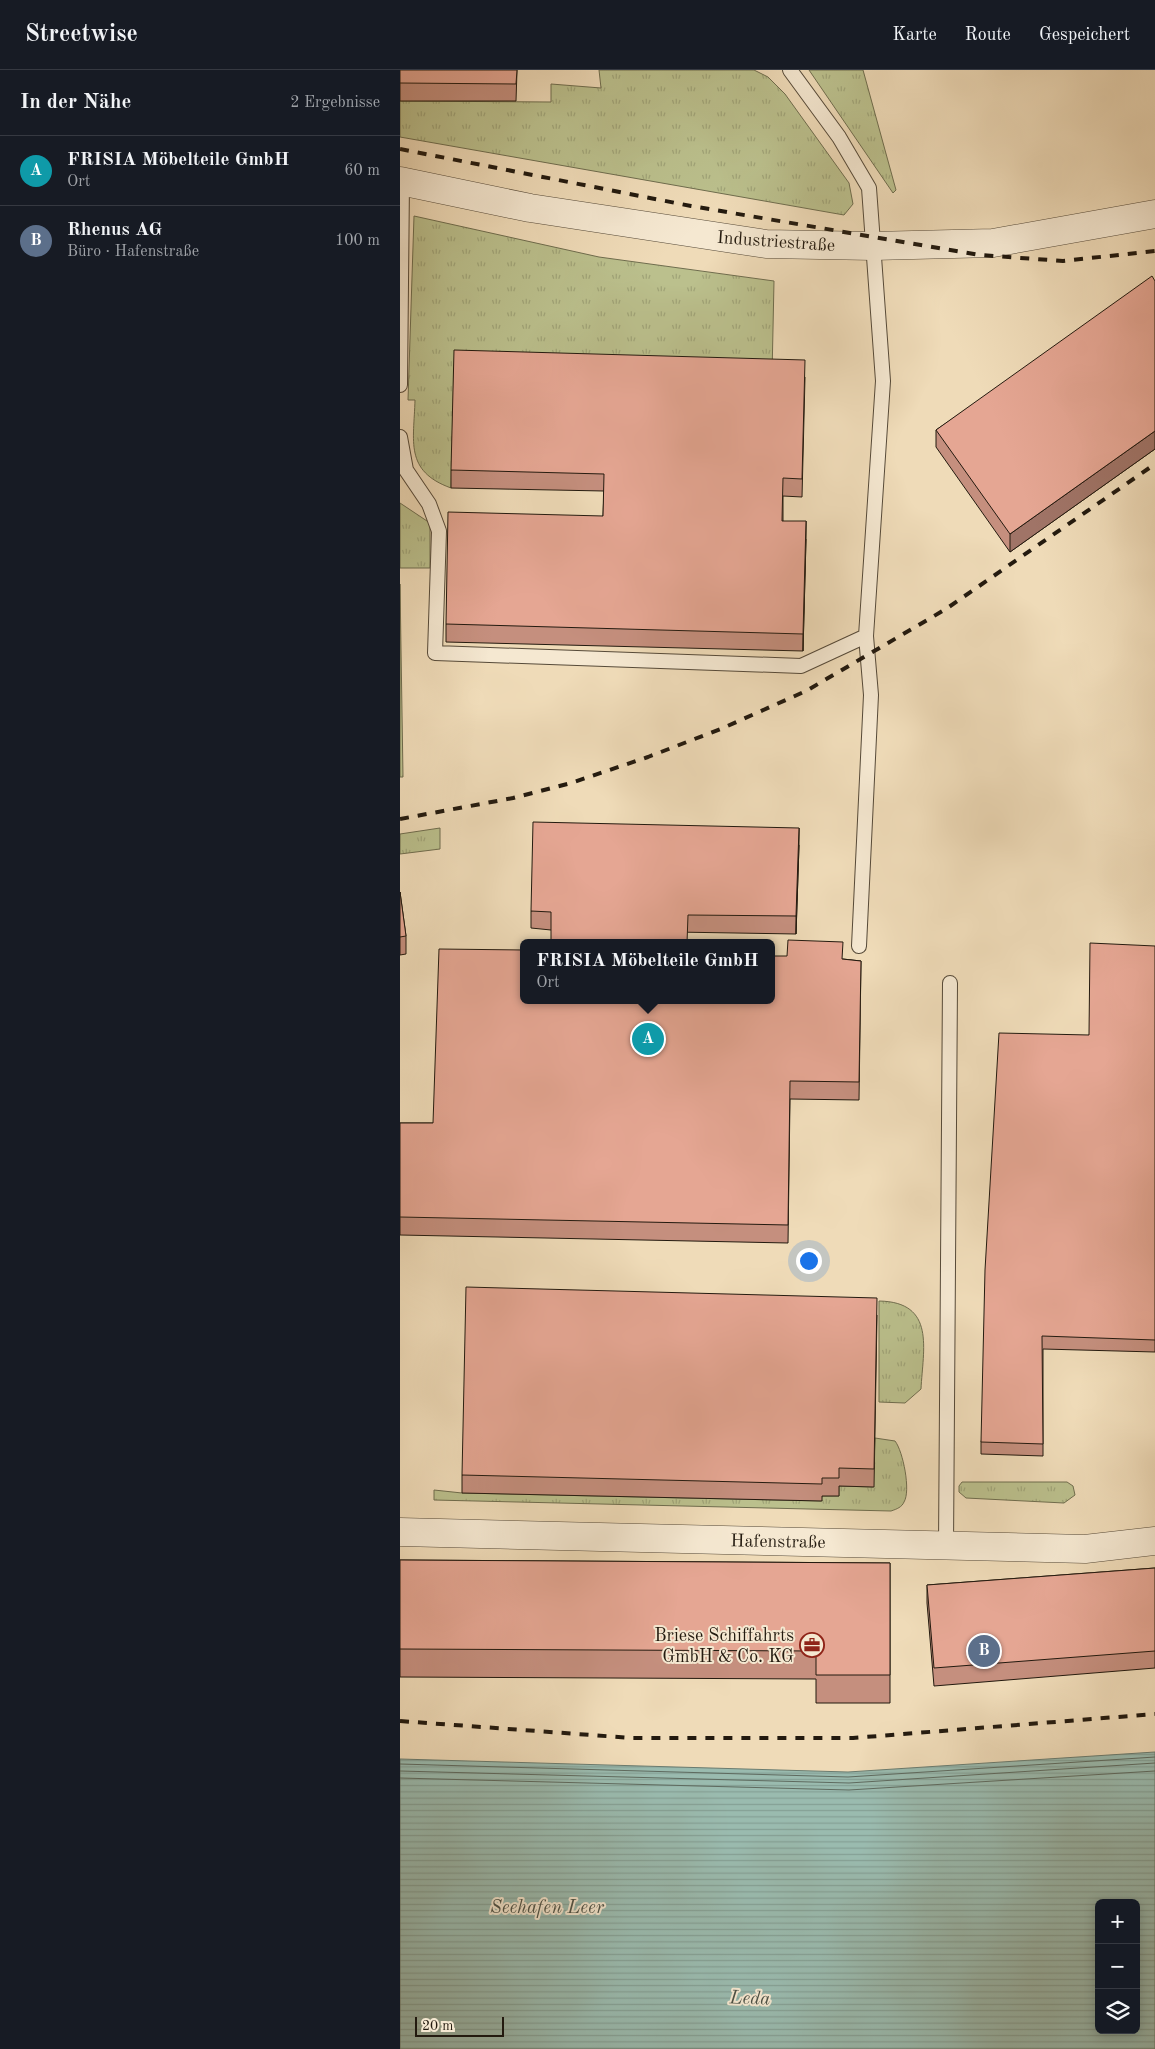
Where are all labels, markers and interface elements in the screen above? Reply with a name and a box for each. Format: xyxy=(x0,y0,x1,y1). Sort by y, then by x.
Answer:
text: Streetwise xyxy=(25,23,138,47)
text: Karte xyxy=(892,26,937,44)
text: Route xyxy=(965,26,1011,44)
text: Gespeichert xyxy=(1039,26,1130,44)
text: In der Nähe xyxy=(20,92,131,113)
text: 2 Ergebnisse xyxy=(290,95,380,111)
text: FRISIA Möbelteile GmbH xyxy=(67,151,289,170)
text: A xyxy=(30,163,42,179)
text: 60 m xyxy=(344,163,380,179)
text: Ort xyxy=(67,174,90,190)
text: Rhenus AG xyxy=(67,221,162,240)
street label: Industriestraße xyxy=(716,229,836,255)
text: B xyxy=(30,233,42,249)
text: 100 m xyxy=(335,233,380,249)
text: Büro · Hafenstraße xyxy=(67,244,199,260)
popup xyxy=(520,939,775,1004)
text: FRISIA Möbelteile GmbH xyxy=(536,952,759,971)
text: Ort xyxy=(536,975,560,991)
pin: A xyxy=(632,1020,664,1058)
your location xyxy=(796,1248,822,1274)
street label: Hafenstraße xyxy=(730,1532,826,1552)
place label: Briese Schiffahrts GmbH & Co. KG xyxy=(654,1627,794,1666)
office icon: Briese Schiffahrts GmbH & Co. KG xyxy=(799,1632,825,1658)
pin: B xyxy=(968,1632,1000,1670)
water label: Seehafen Leer xyxy=(490,1899,605,1918)
map controls xyxy=(1095,1899,1140,2034)
button: + xyxy=(1095,1899,1140,1944)
button: − xyxy=(1095,1944,1140,1989)
water label: Leda xyxy=(728,1989,771,2010)
button: layers xyxy=(1095,1989,1140,2034)
scale bar xyxy=(415,2014,504,2037)
text: 20 m xyxy=(422,2019,453,2033)

